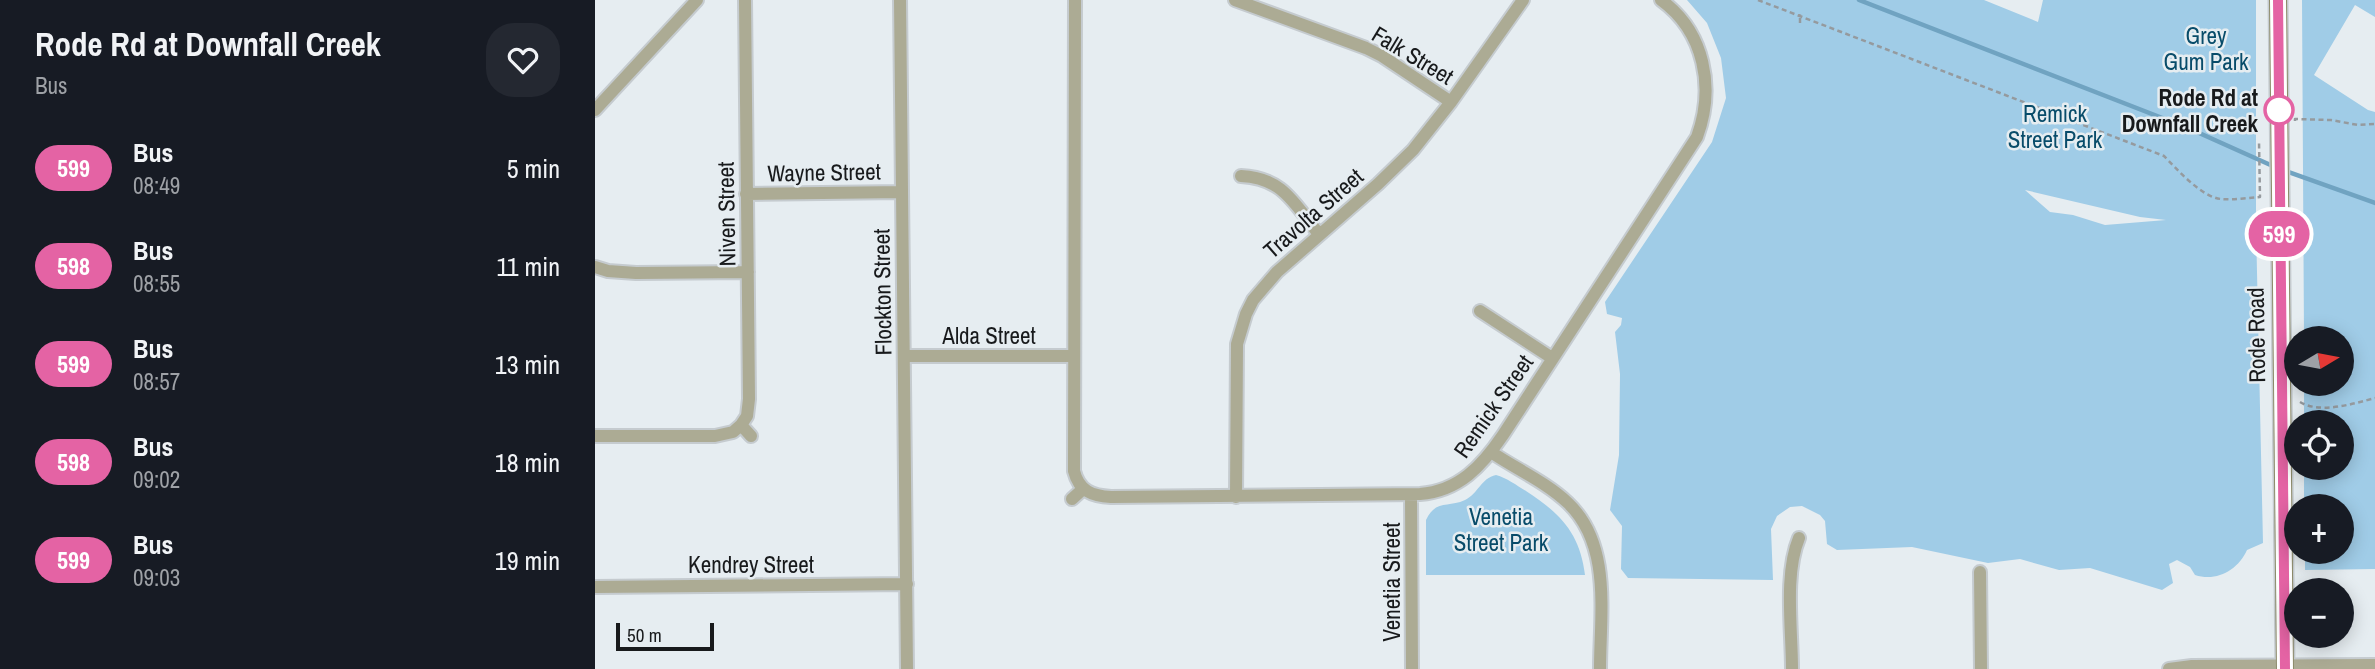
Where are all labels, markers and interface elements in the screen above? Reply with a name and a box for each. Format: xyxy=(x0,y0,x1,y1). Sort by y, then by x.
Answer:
street label: Falk Street xyxy=(1366,18,1460,92)
park label: Grey Gum Park xyxy=(2164,20,2249,77)
text: Rode Rd at Downfall Creek xyxy=(35,22,381,66)
button: heart xyxy=(486,23,560,97)
text: Bus xyxy=(35,70,68,101)
place label: Rode Rd at Downfall Creek xyxy=(2122,82,2258,139)
marker: Rode Rd at Downfall Creek xyxy=(2264,95,2294,125)
park label: Remick Street Park xyxy=(2008,98,2103,155)
text: Bus xyxy=(133,135,173,170)
text: 5 min xyxy=(507,151,560,186)
text: 599 xyxy=(57,152,90,184)
street label: Wayne Street xyxy=(767,156,881,188)
street label: Niven Street xyxy=(710,161,742,267)
street label: Travolta Street xyxy=(1256,161,1370,265)
text: 08:49 xyxy=(133,170,180,201)
line badge: 599 xyxy=(2239,211,2319,257)
text: 599 xyxy=(2263,218,2295,250)
street label: Flockton Street xyxy=(865,228,899,356)
text: Bus xyxy=(133,233,173,268)
text: 11 min xyxy=(496,249,560,284)
text: 598 xyxy=(57,250,90,282)
text: 08:55 xyxy=(133,268,180,299)
street label: Rode Road xyxy=(2240,287,2272,383)
street label: Alda Street xyxy=(941,320,1036,351)
north arrow xyxy=(2284,326,2354,396)
map controls xyxy=(2284,326,2354,648)
text: Bus xyxy=(133,331,173,366)
text: 13 min xyxy=(495,347,560,382)
text: 599 xyxy=(57,348,90,380)
street label: Remick Street xyxy=(1446,348,1540,464)
text: 08:57 xyxy=(133,366,180,397)
button: locate xyxy=(2284,410,2354,480)
text: Bus xyxy=(133,429,173,464)
text: 18 min xyxy=(495,445,560,480)
text: 598 xyxy=(57,446,90,478)
text: 09:02 xyxy=(133,464,180,495)
button: + xyxy=(2284,494,2354,564)
park label: Venetia Street Park xyxy=(1454,501,1549,558)
street label: Venetia Street xyxy=(1376,522,1407,642)
text: Bus xyxy=(133,527,173,562)
text: 19 min xyxy=(495,543,560,578)
text: 599 xyxy=(57,544,90,576)
street label: Kendrey Street xyxy=(688,549,814,580)
text: 09:03 xyxy=(133,562,180,593)
button: − xyxy=(2284,578,2354,648)
scale bar xyxy=(616,620,714,652)
text: 50 m xyxy=(627,622,662,648)

